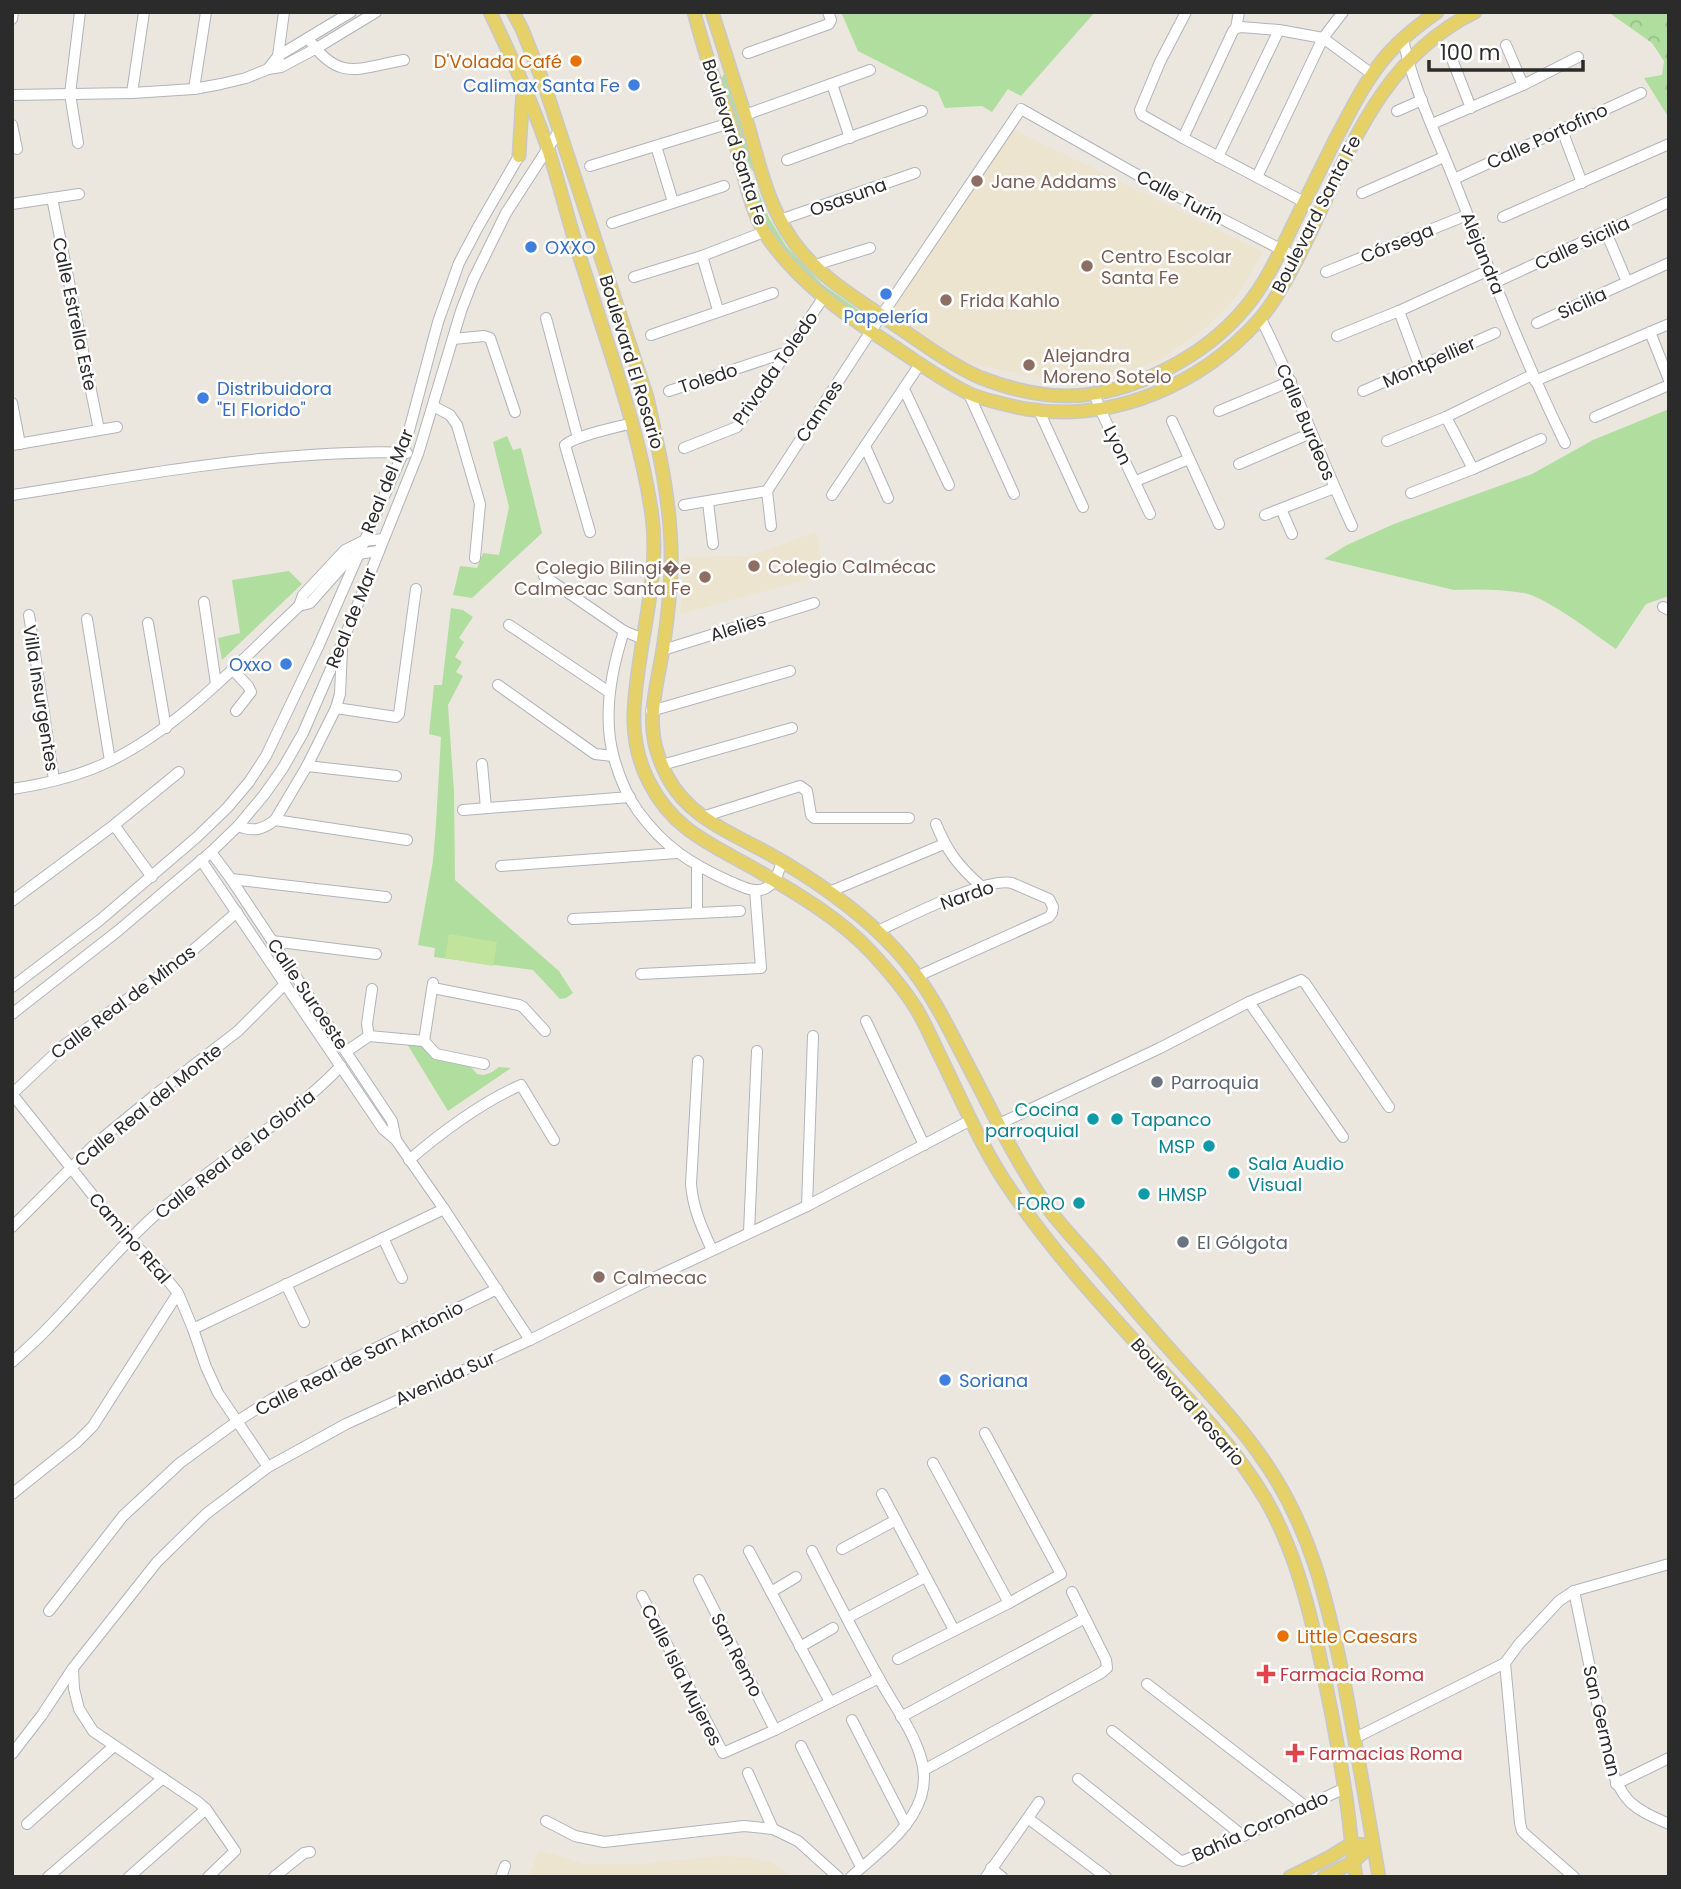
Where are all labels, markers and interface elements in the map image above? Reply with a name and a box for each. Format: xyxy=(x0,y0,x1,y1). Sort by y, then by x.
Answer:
scale bar xyxy=(1429,28,1583,72)
text: 100 m xyxy=(1440,38,1500,67)
place label: D'Volada Café xyxy=(434,49,562,74)
marker: D'Volada Café xyxy=(568,53,584,69)
street label: Boulevard Santa Fe xyxy=(696,56,774,228)
place label: Calimax Santa Fe xyxy=(463,73,620,98)
marker: Calimax Santa Fe xyxy=(626,77,642,93)
street label: Calle Portofino xyxy=(1482,97,1612,175)
street label: Boulevard Santa Fe xyxy=(1265,131,1367,297)
street label: Calle Turín xyxy=(1132,164,1228,230)
place label: Jane Addams xyxy=(991,169,1117,194)
street label: Osasuna xyxy=(806,172,890,222)
marker: Jane Addams xyxy=(969,173,985,189)
street label: Alejandra xyxy=(1455,208,1511,298)
street label: Calle Sicilia xyxy=(1530,210,1634,276)
street label: Córsega xyxy=(1357,217,1437,269)
street label: Calle Estrella Este xyxy=(47,235,103,393)
place label: OXXO xyxy=(545,235,596,260)
marker: OXXO xyxy=(523,239,539,255)
place label: Centro Escolar Santa Fe xyxy=(1101,244,1232,290)
marker: Centro Escolar Santa Fe xyxy=(1079,258,1095,274)
street label: Boulevard El Rosario xyxy=(594,272,670,452)
street label: Sicilia xyxy=(1553,281,1611,325)
marker: Papelería xyxy=(878,286,894,302)
place label: Frida Kahlo xyxy=(960,288,1060,313)
marker: Frida Kahlo xyxy=(938,292,954,308)
place label: Papelería xyxy=(844,304,928,329)
street label: Privada Toledo xyxy=(726,306,824,430)
street label: Montpellier xyxy=(1378,330,1480,394)
place label: Alejandra Moreno Sotelo xyxy=(1043,343,1171,389)
street label: Toledo xyxy=(675,357,741,399)
marker: Alejandra Moreno Sotelo xyxy=(1021,357,1037,373)
street label: Calle Burdeos xyxy=(1270,360,1342,484)
street label: Cannes xyxy=(790,375,848,447)
place label: Distribuidora "El Florido" xyxy=(217,376,332,422)
marker: Distribuidora "El Florido" xyxy=(195,390,211,406)
street label: Lyon xyxy=(1098,421,1138,469)
street label: Real del Mar xyxy=(355,425,419,537)
place label: Colegio Calmécac xyxy=(768,554,936,579)
place label: Colegio Bilingi�e Calmecac Santa Fe xyxy=(514,555,691,601)
marker: Colegio Calmécac xyxy=(746,558,762,574)
street label: Real de Mar xyxy=(320,564,383,672)
marker: Colegio Bilingi�e Calmecac Santa Fe xyxy=(697,569,713,585)
street label: Alelies xyxy=(707,607,769,647)
street label: Villa Insurgentes xyxy=(17,623,65,773)
place label: Oxxo xyxy=(229,652,272,677)
marker: Oxxo xyxy=(278,656,294,672)
street label: Nardo xyxy=(937,874,997,916)
street label: Calle Suroeste xyxy=(261,933,355,1055)
street label: Calle Real de Minas xyxy=(45,939,201,1065)
street label: Calle Real del Monte xyxy=(69,1038,227,1172)
place label: Parroquia xyxy=(1171,1070,1259,1095)
marker: Parroquia xyxy=(1149,1074,1165,1090)
street label: Calle Real de la Gloria xyxy=(150,1083,320,1225)
place label: Cocina parroquial xyxy=(985,1097,1079,1143)
place label: Tapanco xyxy=(1131,1107,1211,1132)
marker: Cocina parroquial xyxy=(1085,1111,1101,1127)
marker: Tapanco xyxy=(1109,1111,1125,1127)
place label: MSP xyxy=(1159,1134,1195,1159)
marker: MSP xyxy=(1201,1138,1217,1154)
place label: Sala Audio Visual xyxy=(1248,1151,1344,1197)
marker: Sala Audio Visual xyxy=(1226,1165,1242,1181)
place label: HMSP xyxy=(1158,1182,1207,1207)
marker: HMSP xyxy=(1136,1186,1152,1202)
street label: Camino REal xyxy=(83,1187,177,1289)
place label: FORO xyxy=(1017,1191,1065,1216)
marker: FORO xyxy=(1071,1195,1087,1211)
place label: El Gólgota xyxy=(1197,1230,1288,1255)
marker: El Gólgota xyxy=(1175,1234,1191,1250)
place label: Calmecac xyxy=(613,1265,707,1290)
marker: Calmecac xyxy=(591,1269,607,1285)
street label: Calle Real de San Antonio xyxy=(251,1294,467,1422)
street label: Boulevard Rosario xyxy=(1125,1333,1251,1471)
street label: Avenida Sur xyxy=(391,1345,499,1411)
place label: Soriana xyxy=(959,1368,1028,1393)
marker: Soriana xyxy=(937,1372,953,1388)
street label: Calle Isla Mujeres xyxy=(635,1600,729,1750)
street label: San Remo xyxy=(705,1609,769,1701)
place label: Little Caesars xyxy=(1297,1624,1418,1649)
marker: Little Caesars xyxy=(1275,1628,1291,1644)
place label: Farmacia Roma xyxy=(1280,1662,1424,1687)
street label: San German xyxy=(1577,1663,1627,1779)
marker: Farmacia Roma xyxy=(1258,1666,1274,1682)
place label: Farmacias Roma xyxy=(1309,1741,1463,1766)
marker: Farmacias Roma xyxy=(1287,1745,1303,1761)
street label: Bahía Coronado xyxy=(1188,1785,1332,1867)

